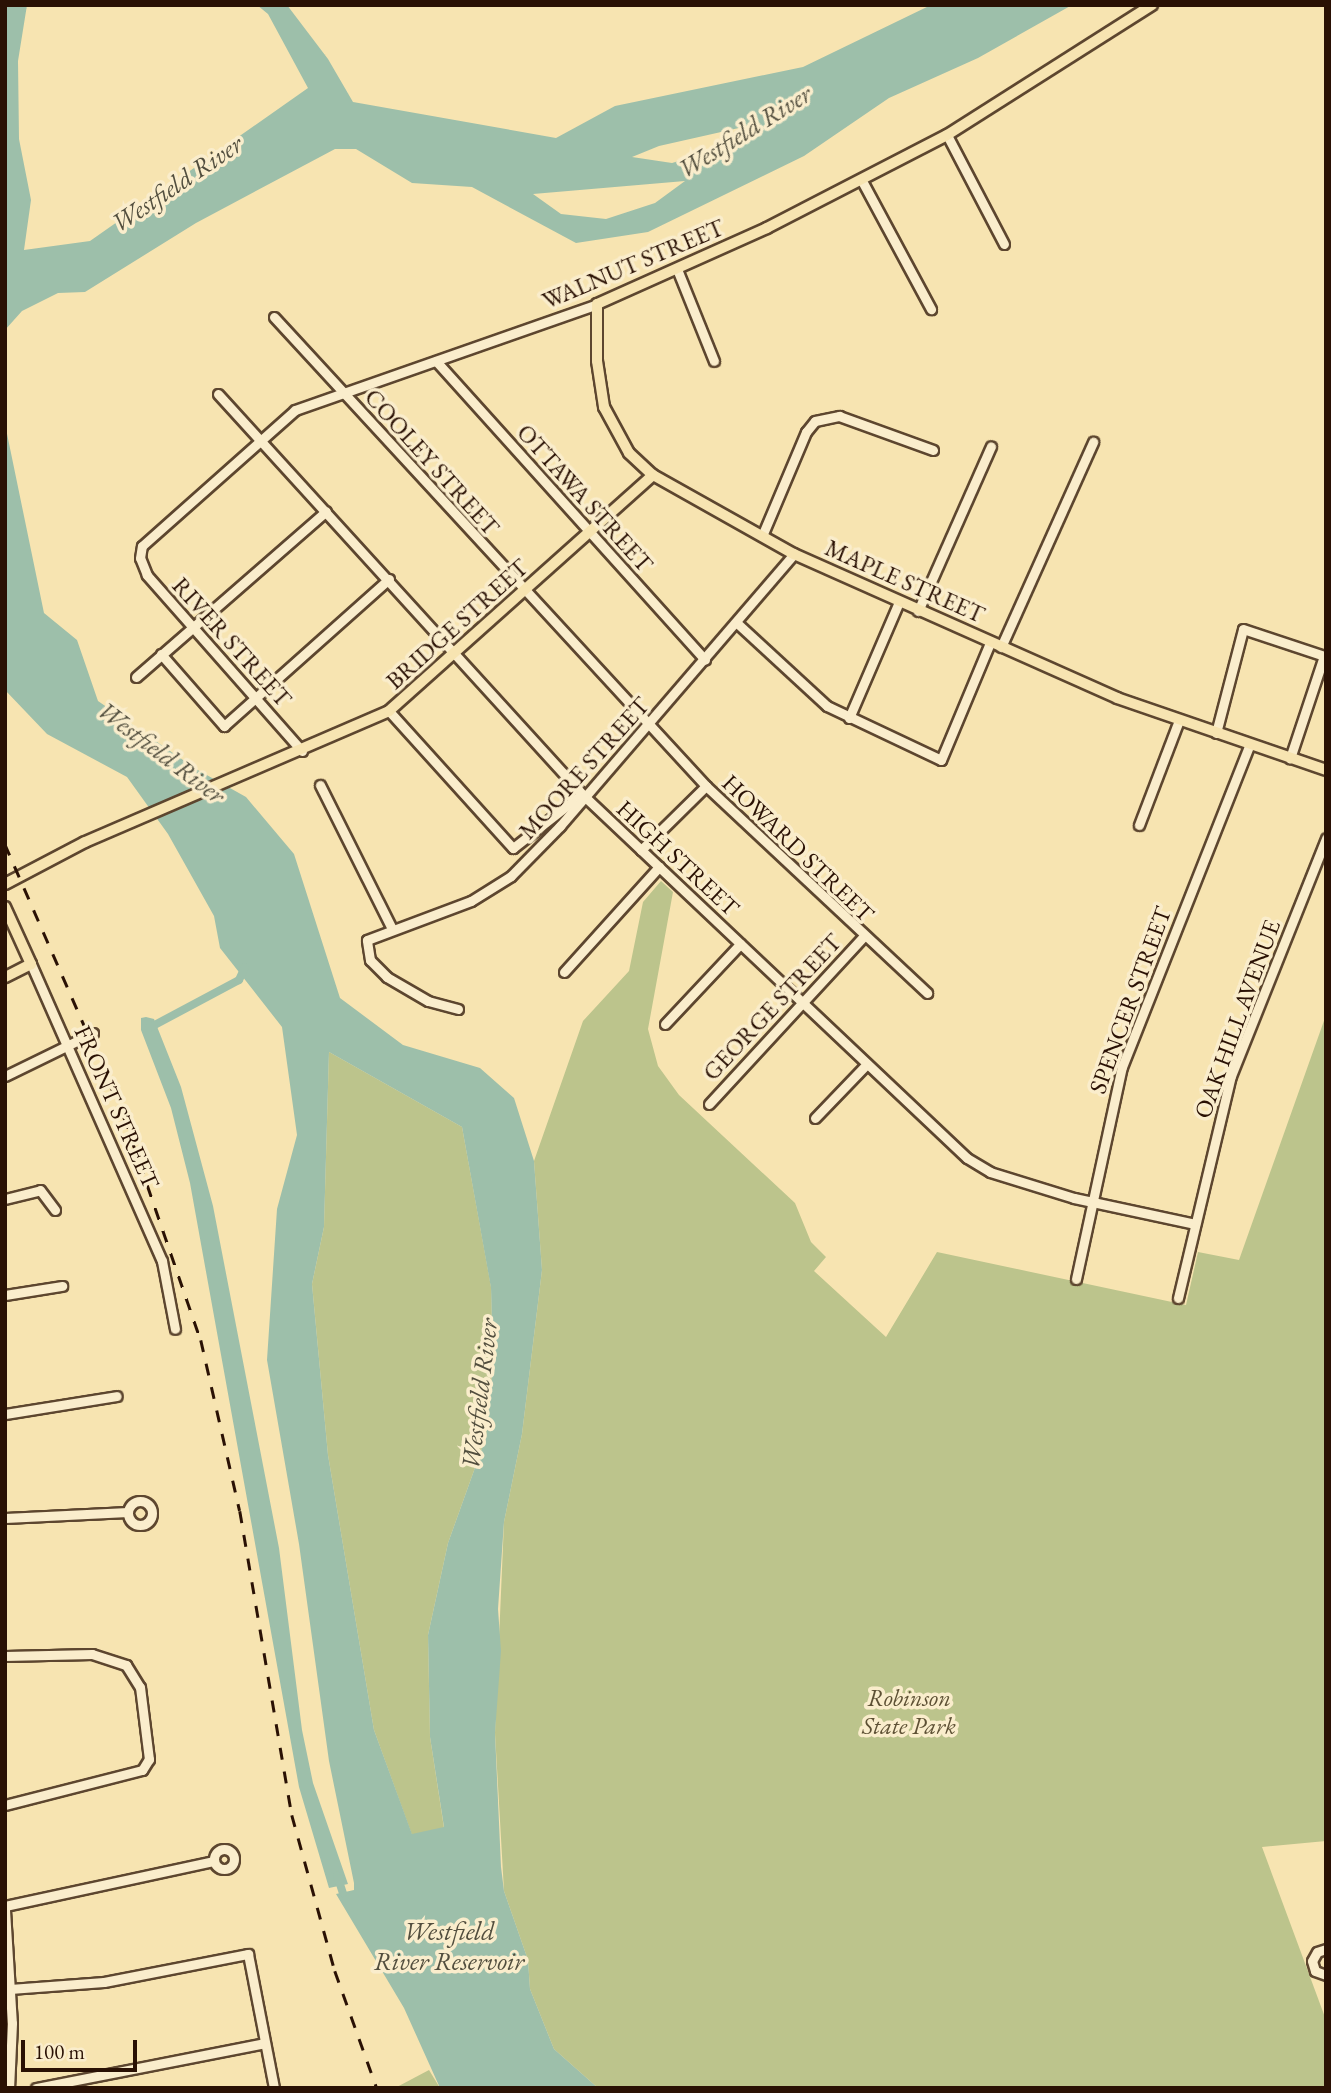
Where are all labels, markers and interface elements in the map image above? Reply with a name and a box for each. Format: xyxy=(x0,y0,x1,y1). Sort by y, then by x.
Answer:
water label: Westfield River xyxy=(672,79,818,185)
water label: Westfield River xyxy=(105,129,249,239)
street label: WALNUT STREET xyxy=(538,213,728,315)
street label: COOLEY STREET xyxy=(359,383,505,541)
street label: OTTAWA STREET xyxy=(511,418,659,578)
street label: MAPLE STREET xyxy=(821,533,989,629)
street label: BRIDGE STREET xyxy=(380,553,534,695)
street label: RIVER STREET xyxy=(166,571,298,713)
street label: MOORE STREET xyxy=(513,691,655,845)
water label: Westfield River xyxy=(91,695,231,811)
street label: HOWARD STREET xyxy=(716,768,880,928)
street label: HIGH STREET xyxy=(611,794,745,922)
street label: SPENCER STREET xyxy=(1083,903,1177,1097)
street label: OAK HILL AVENUE xyxy=(1188,916,1286,1122)
street label: GEORGE STREET xyxy=(697,928,847,1086)
street label: FRONT STREET xyxy=(68,1021,166,1193)
water label: Westfield River xyxy=(455,1317,505,1471)
park label: Robinson State Park xyxy=(862,1684,956,1740)
water label: Westfield River Reservoir xyxy=(374,1916,524,1978)
scale bar xyxy=(24,2026,140,2070)
text: 100 m xyxy=(34,2038,85,2065)

